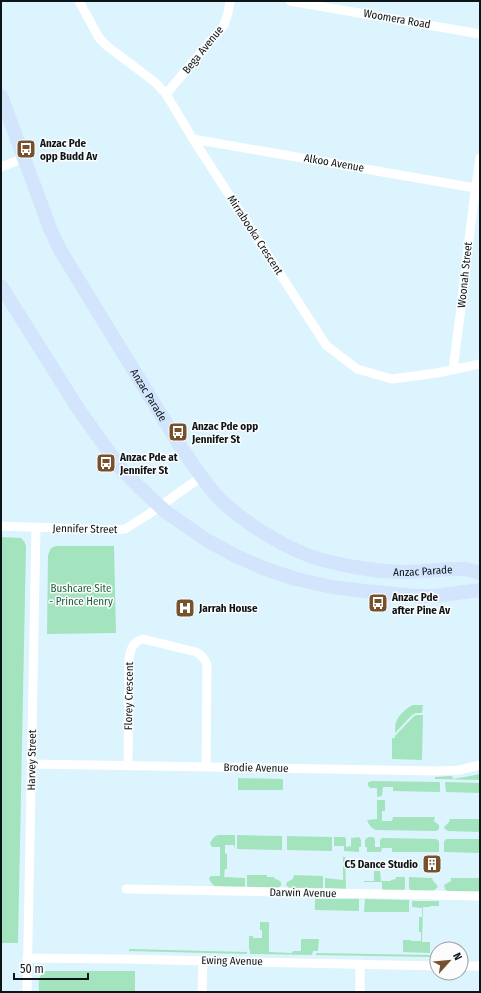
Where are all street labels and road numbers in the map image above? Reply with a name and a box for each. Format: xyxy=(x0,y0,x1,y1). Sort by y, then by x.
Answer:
street label: Woomera Road xyxy=(362,7,432,31)
street label: Bega Avenue xyxy=(180,24,226,76)
street label: Alkoo Avenue xyxy=(303,151,365,175)
street label: Mirrabooka Crescent xyxy=(224,193,286,277)
street label: Woonah Street xyxy=(455,241,475,309)
street label: Anzac Parade xyxy=(128,366,170,424)
street label: Jennifer Street xyxy=(52,522,118,536)
street label: Anzac Parade xyxy=(393,563,453,579)
street label: Florey Crescent xyxy=(122,661,136,730)
street label: Harvey Street xyxy=(25,729,39,790)
street label: Brodie Avenue xyxy=(223,761,289,775)
street label: Darwin Avenue xyxy=(269,886,337,900)
street label: Ewing Avenue xyxy=(201,954,263,968)

